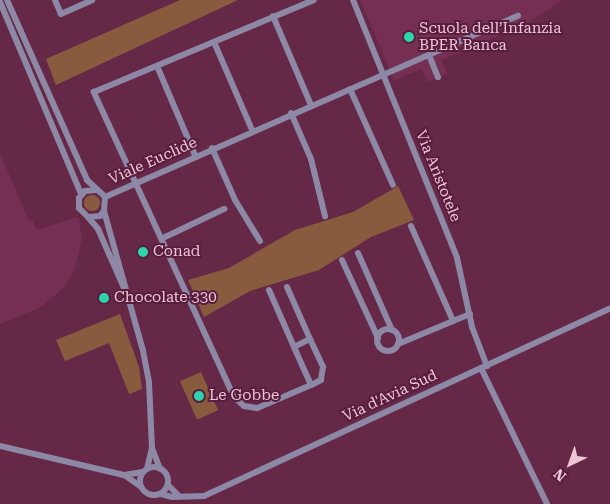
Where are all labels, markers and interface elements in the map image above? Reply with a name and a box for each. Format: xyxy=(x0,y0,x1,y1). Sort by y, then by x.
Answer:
place label: Scuola dell’Infanzia BPER Banca xyxy=(419,19,561,54)
marker: Scuola dell’Infanzia BPER Banca xyxy=(403,31,415,43)
street label: Via Aristotele xyxy=(412,128,464,224)
street label: Viale Euclide xyxy=(106,134,200,188)
place label: Conad xyxy=(153,243,200,261)
marker: Conad xyxy=(137,246,149,258)
place label: Chocolate 330 xyxy=(114,289,217,307)
marker: Chocolate 330 xyxy=(98,292,110,304)
street label: Via d'Avia Sud xyxy=(340,366,440,426)
place label: Le Gobbe xyxy=(209,387,279,405)
marker: Le Gobbe xyxy=(193,390,205,402)
north arrow xyxy=(545,439,595,489)
text: N xyxy=(551,466,569,485)

